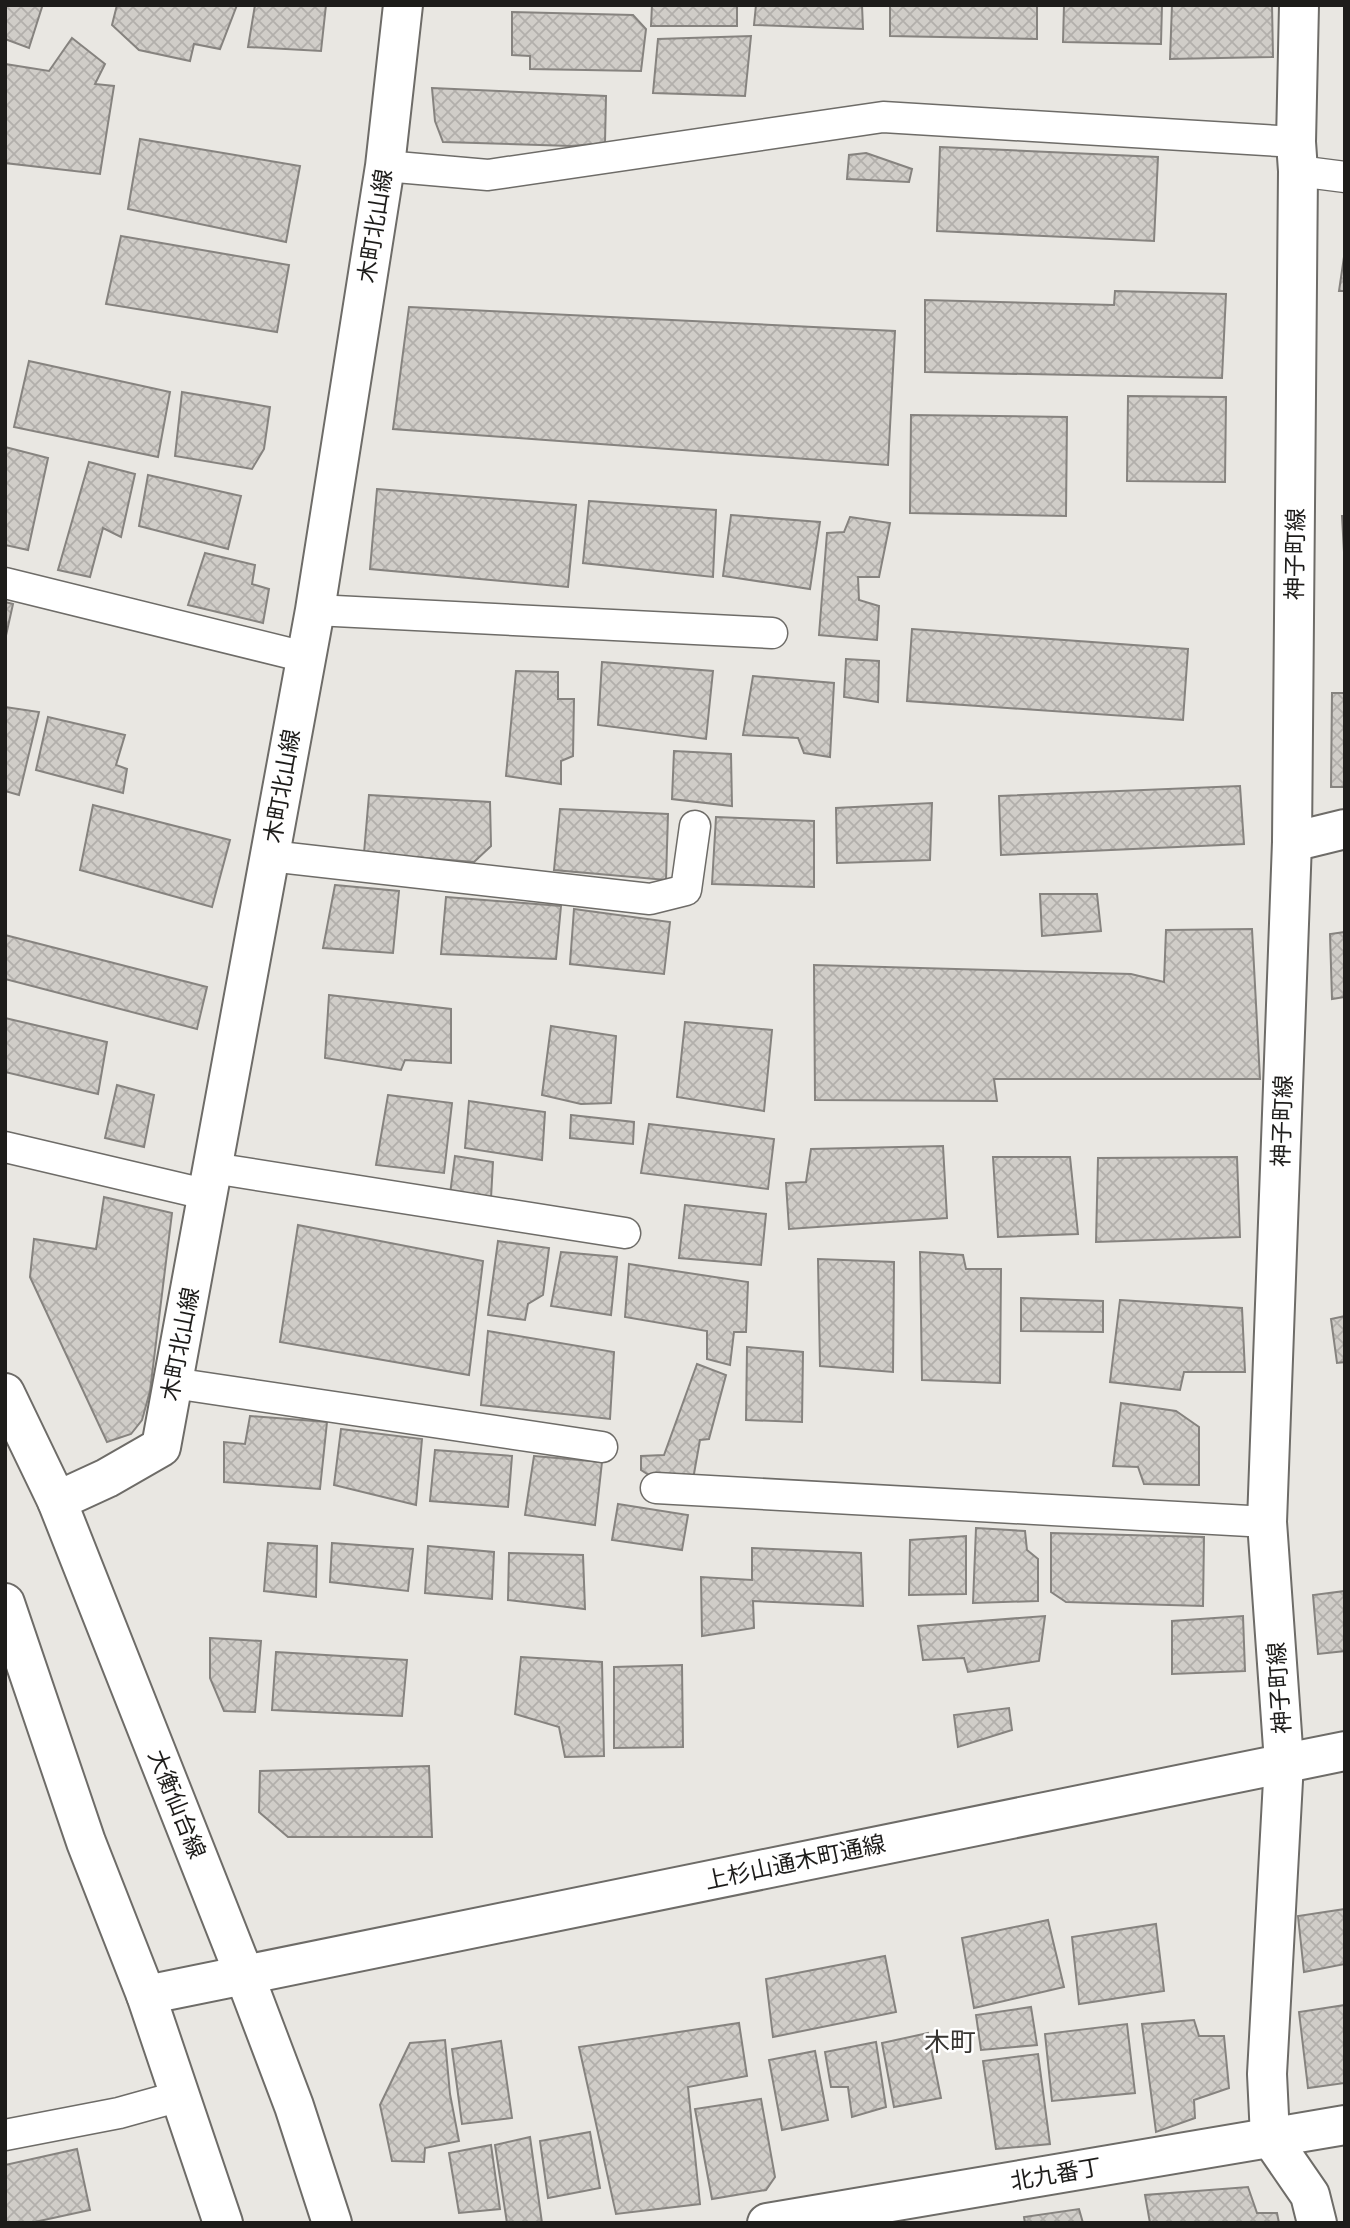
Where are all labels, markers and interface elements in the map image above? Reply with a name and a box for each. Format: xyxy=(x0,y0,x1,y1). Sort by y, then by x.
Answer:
street label: 木町北山線 xyxy=(351,167,397,285)
street label: 神子町線 xyxy=(1279,508,1309,600)
street label: 木町北山線 xyxy=(257,727,305,845)
street label: 神子町線 xyxy=(1265,1075,1297,1167)
street label: 木町北山線 xyxy=(154,1285,204,1403)
street label: 神子町線 xyxy=(1261,1641,1295,1735)
street label: 大衡仙台線 xyxy=(143,1745,212,1862)
street label: 上杉山通木町通線 xyxy=(702,1828,888,1894)
district label: 木町 xyxy=(924,2026,976,2057)
street label: 北九番丁 xyxy=(1008,2151,1104,2195)

